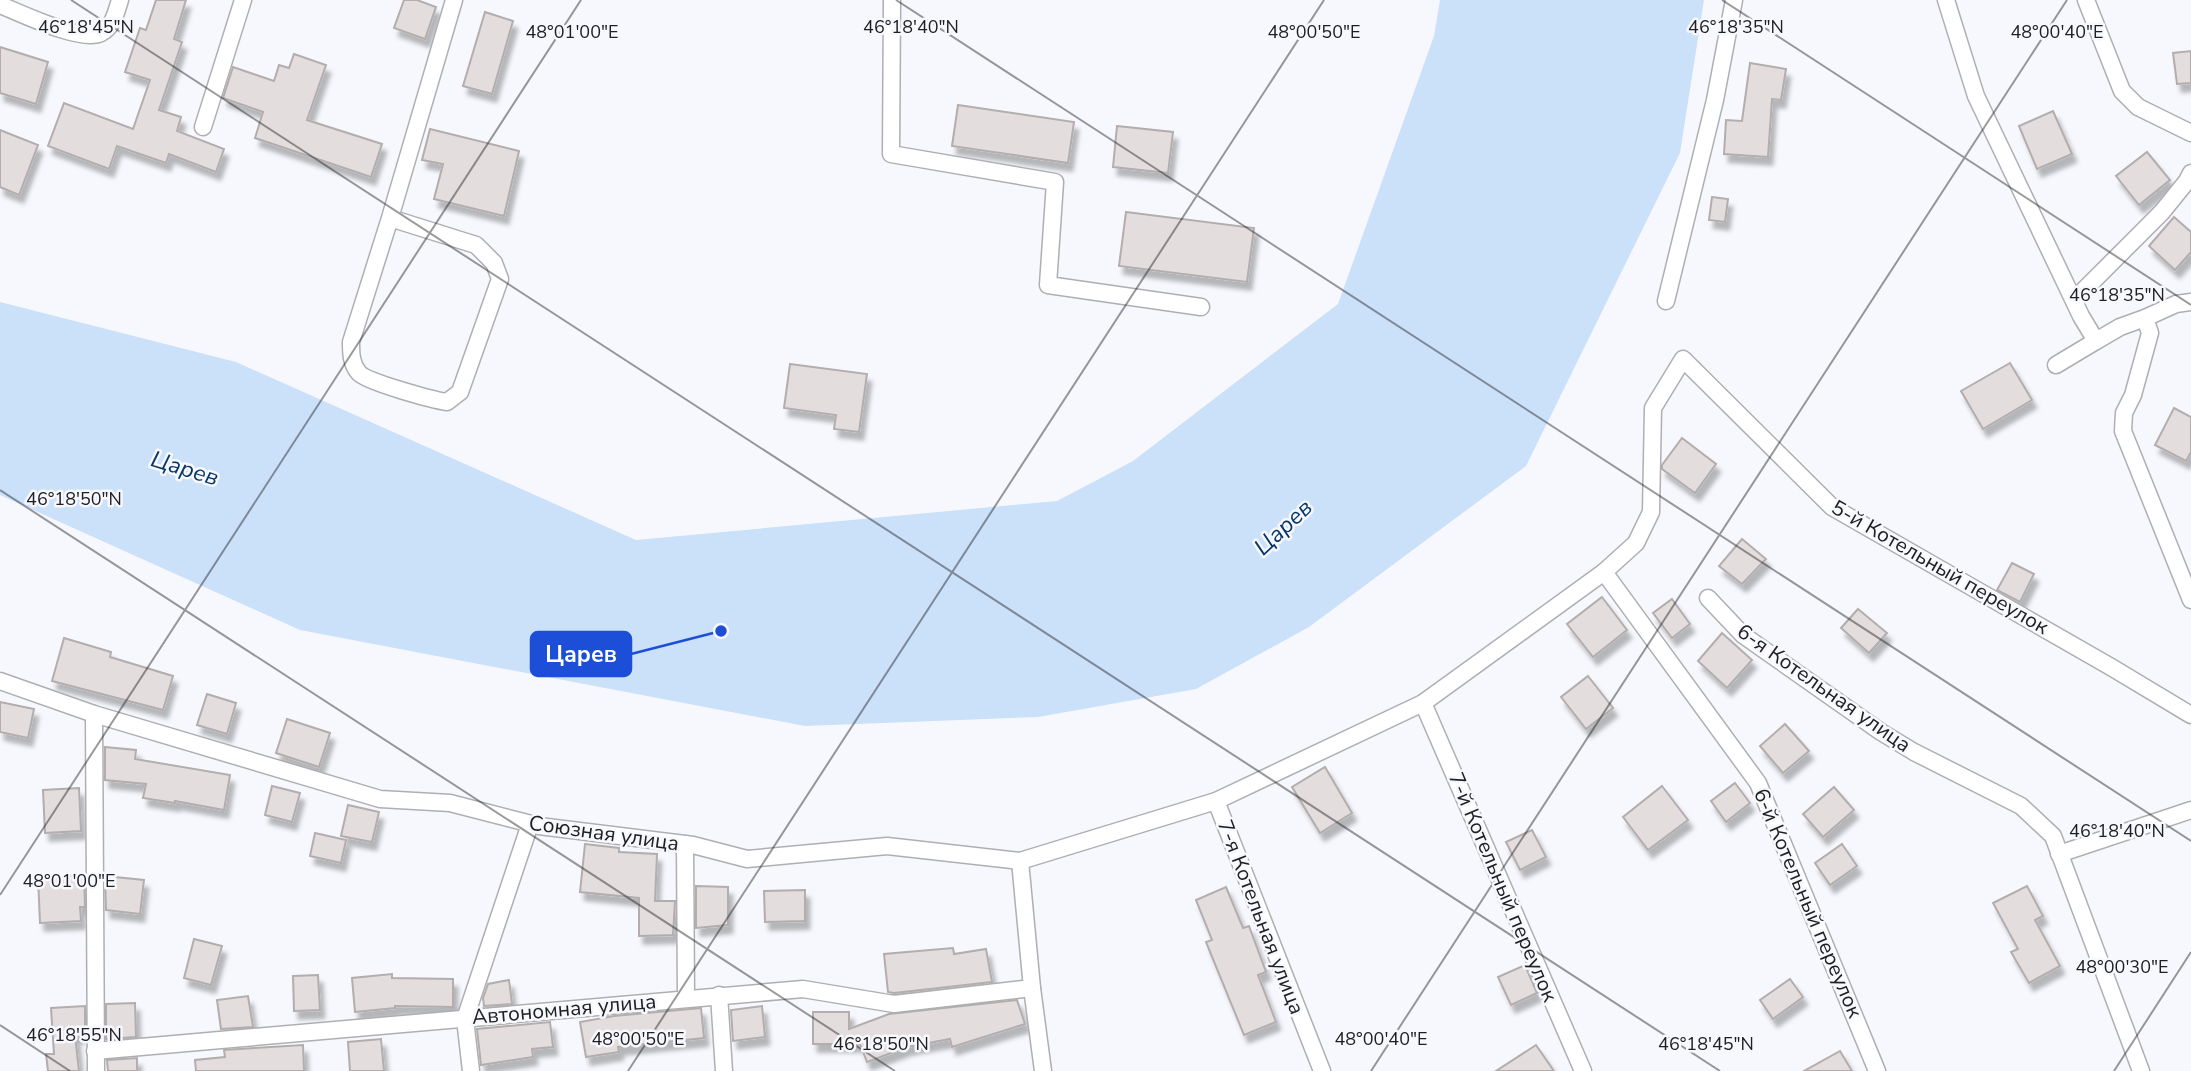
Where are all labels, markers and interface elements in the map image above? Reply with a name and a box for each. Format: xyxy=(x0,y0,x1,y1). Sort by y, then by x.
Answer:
text: 46°18'45"N xyxy=(38,15,134,39)
text: 46°18'40"N xyxy=(863,15,959,39)
text: 46°18'35"N xyxy=(1688,15,1784,39)
text: 48°01'00"E xyxy=(526,20,619,44)
text: 48°00'50"E xyxy=(1268,20,1361,44)
text: 48°00'40"E xyxy=(2011,20,2104,44)
text: 46°18'35"N xyxy=(2069,283,2165,307)
water label: Царев xyxy=(147,444,223,493)
text: 46°18'50"N xyxy=(26,487,122,511)
water label: Царев xyxy=(1247,492,1319,562)
street label: 5-й Котельный переулок xyxy=(1826,493,2055,641)
street label: 6-я Котельная улица xyxy=(1731,617,1917,759)
callout: Царев xyxy=(531,632,631,676)
text: Царев xyxy=(545,639,617,670)
street label: 7-й Котельный переулок xyxy=(1442,768,1564,1007)
street label: 6-й Котельный переулок xyxy=(1747,784,1869,1023)
street label: Союзная улица xyxy=(527,809,681,857)
street label: 7-я Котельная улица xyxy=(1211,816,1311,1018)
text: 46°18'40"N xyxy=(2069,819,2165,843)
text: 48°01'00"E xyxy=(23,869,116,893)
text: 48°00'30"E xyxy=(2076,955,2169,979)
street label: Автономная улица xyxy=(471,987,657,1031)
text: 46°18'55"N xyxy=(26,1023,122,1047)
text: 48°00'50"E xyxy=(592,1027,685,1051)
text: 48°00'40"E xyxy=(1335,1027,1428,1051)
text: 46°18'50"N xyxy=(833,1032,929,1056)
text: 46°18'45"N xyxy=(1658,1032,1754,1056)

